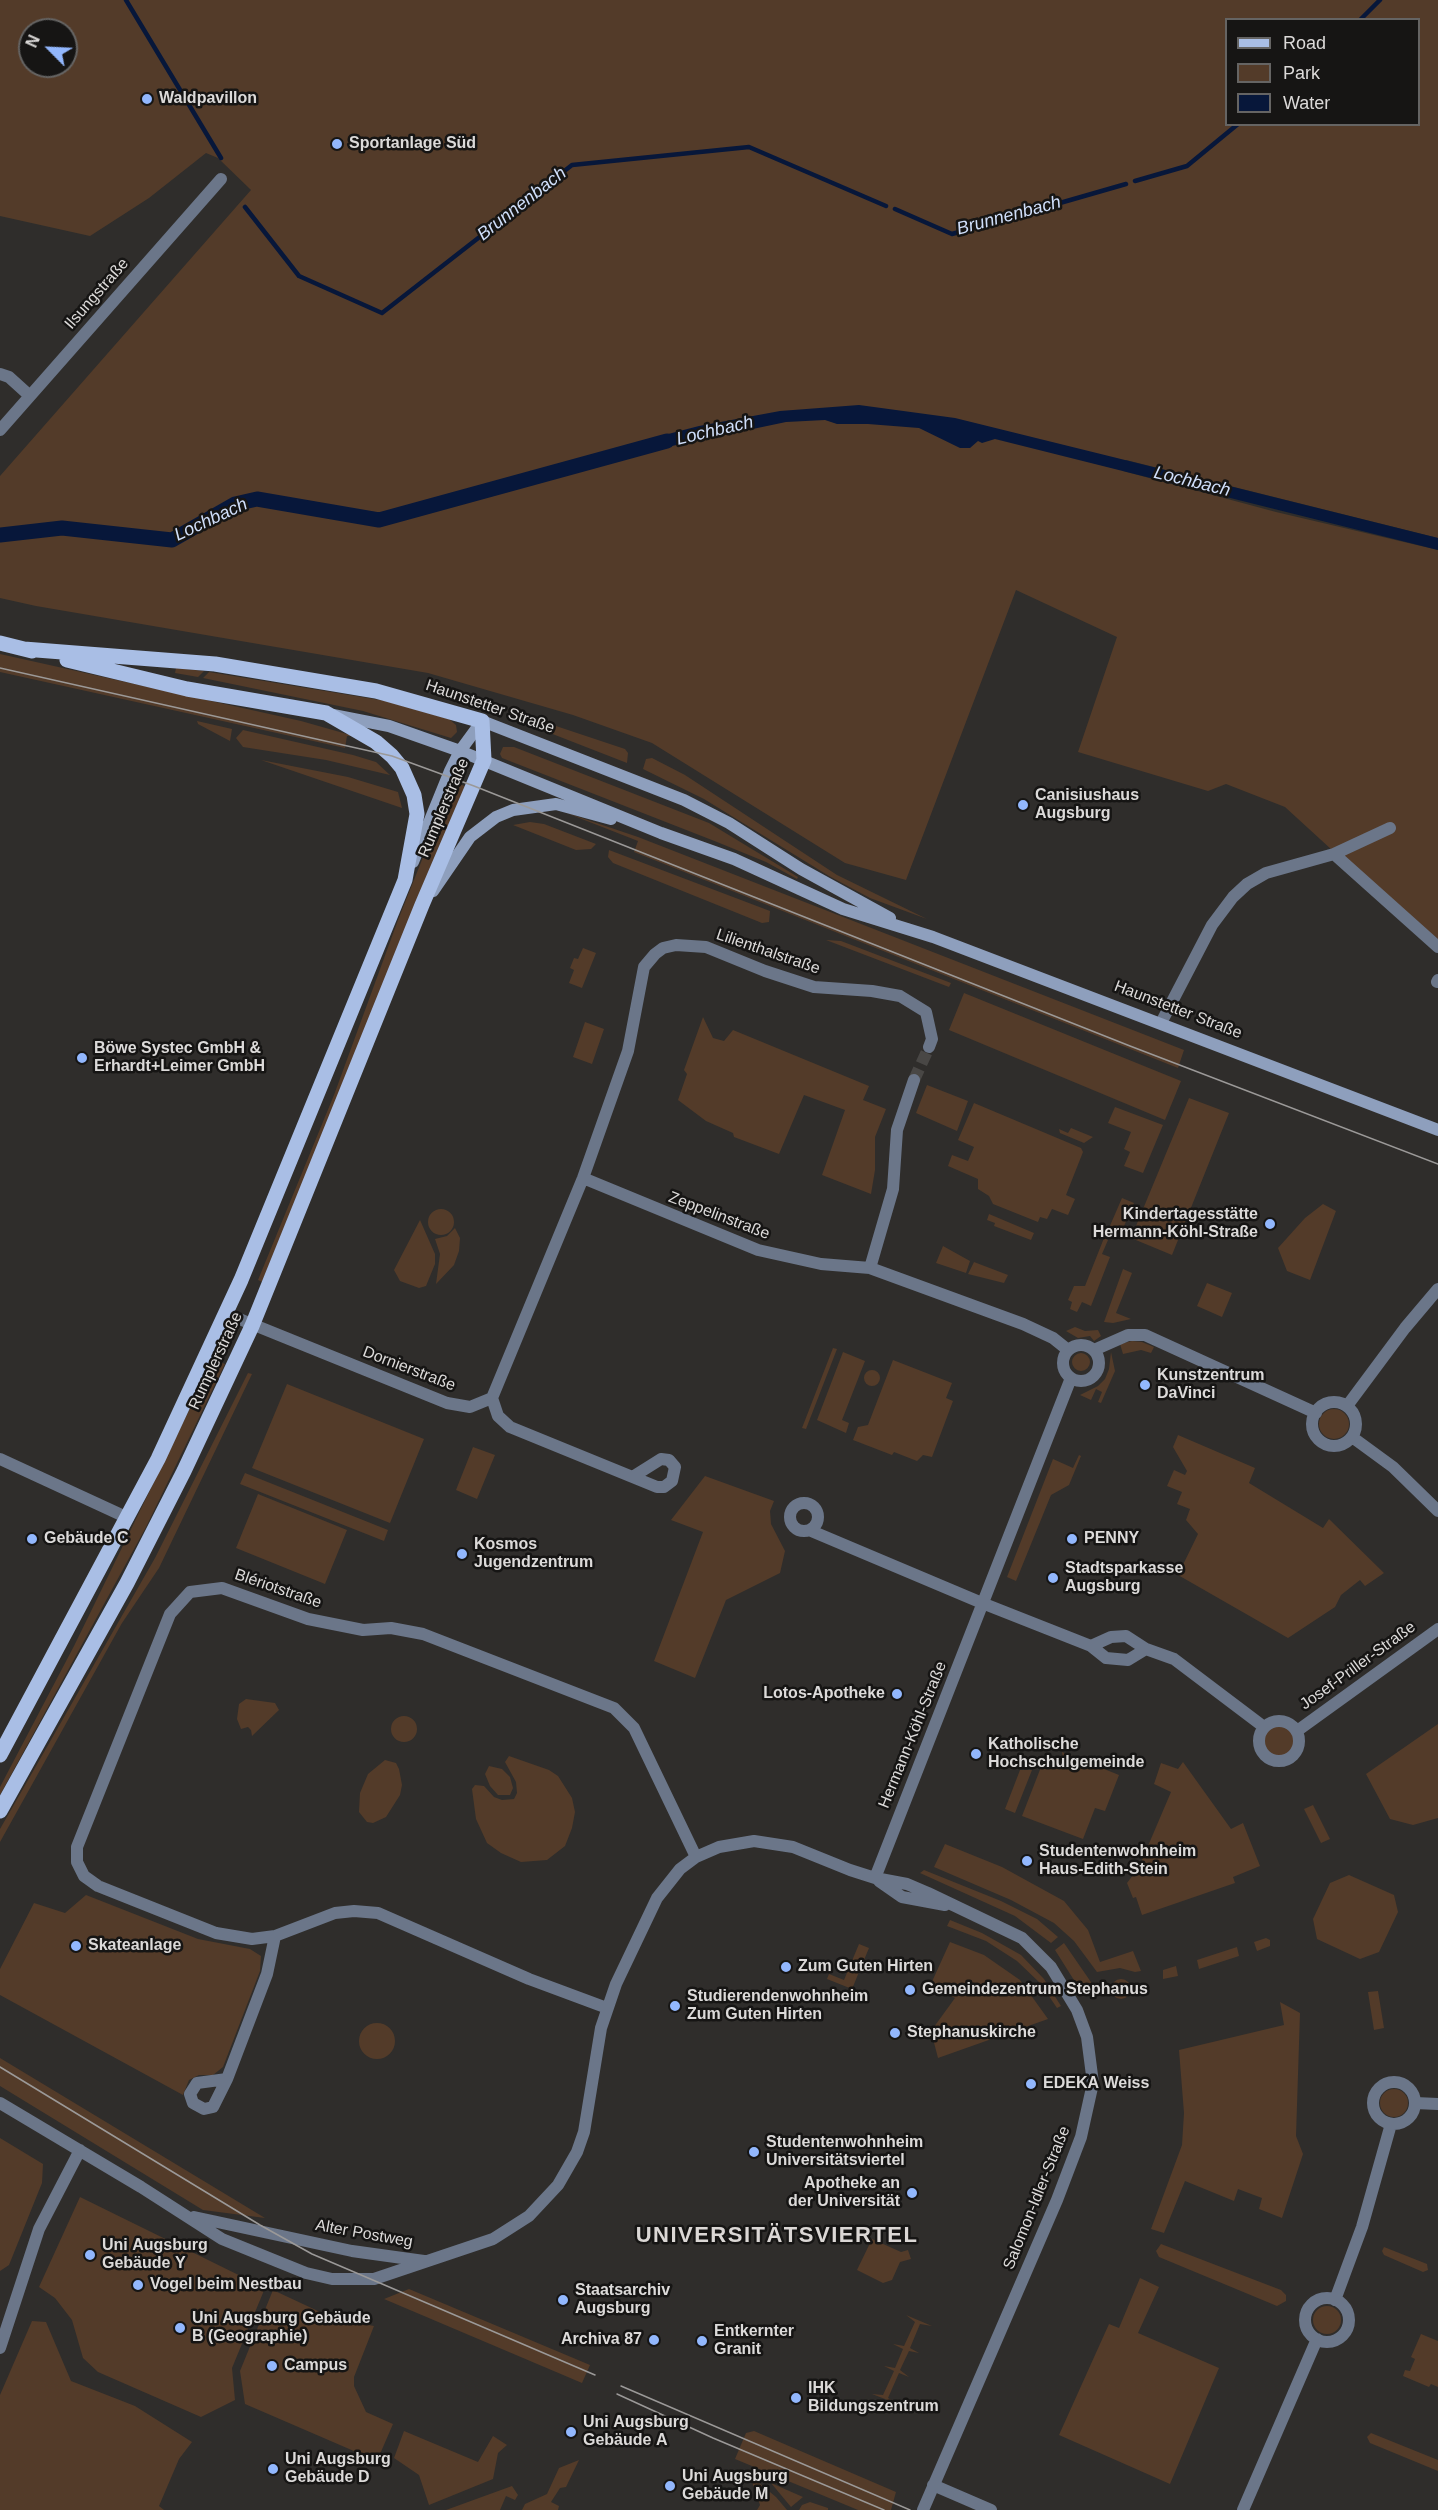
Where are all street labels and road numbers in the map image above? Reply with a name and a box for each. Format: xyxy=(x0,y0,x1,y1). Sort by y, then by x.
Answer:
street label: Ilsungstraße xyxy=(61,254,133,334)
street label: Haunstetter Straße xyxy=(423,676,557,738)
street label: Rumplerstraße xyxy=(414,756,474,860)
street label: Lilienthalstraße xyxy=(714,925,822,979)
street label: Haunstetter Straße xyxy=(1111,977,1245,1043)
street label: Zeppelinstraße xyxy=(666,1188,772,1244)
street label: Rumplerstraße xyxy=(185,1309,247,1413)
street label: Dornierstraße xyxy=(360,1343,458,1395)
street label: Blériotstraße xyxy=(232,1565,324,1613)
street label: Josef-Priller-Straße xyxy=(1297,1618,1419,1714)
street label: Hermann-Köhl-Straße xyxy=(875,1659,951,1811)
street label: Salomon-Idler-Straße xyxy=(999,2123,1075,2273)
street label: Alter Postweg xyxy=(314,2216,414,2252)

